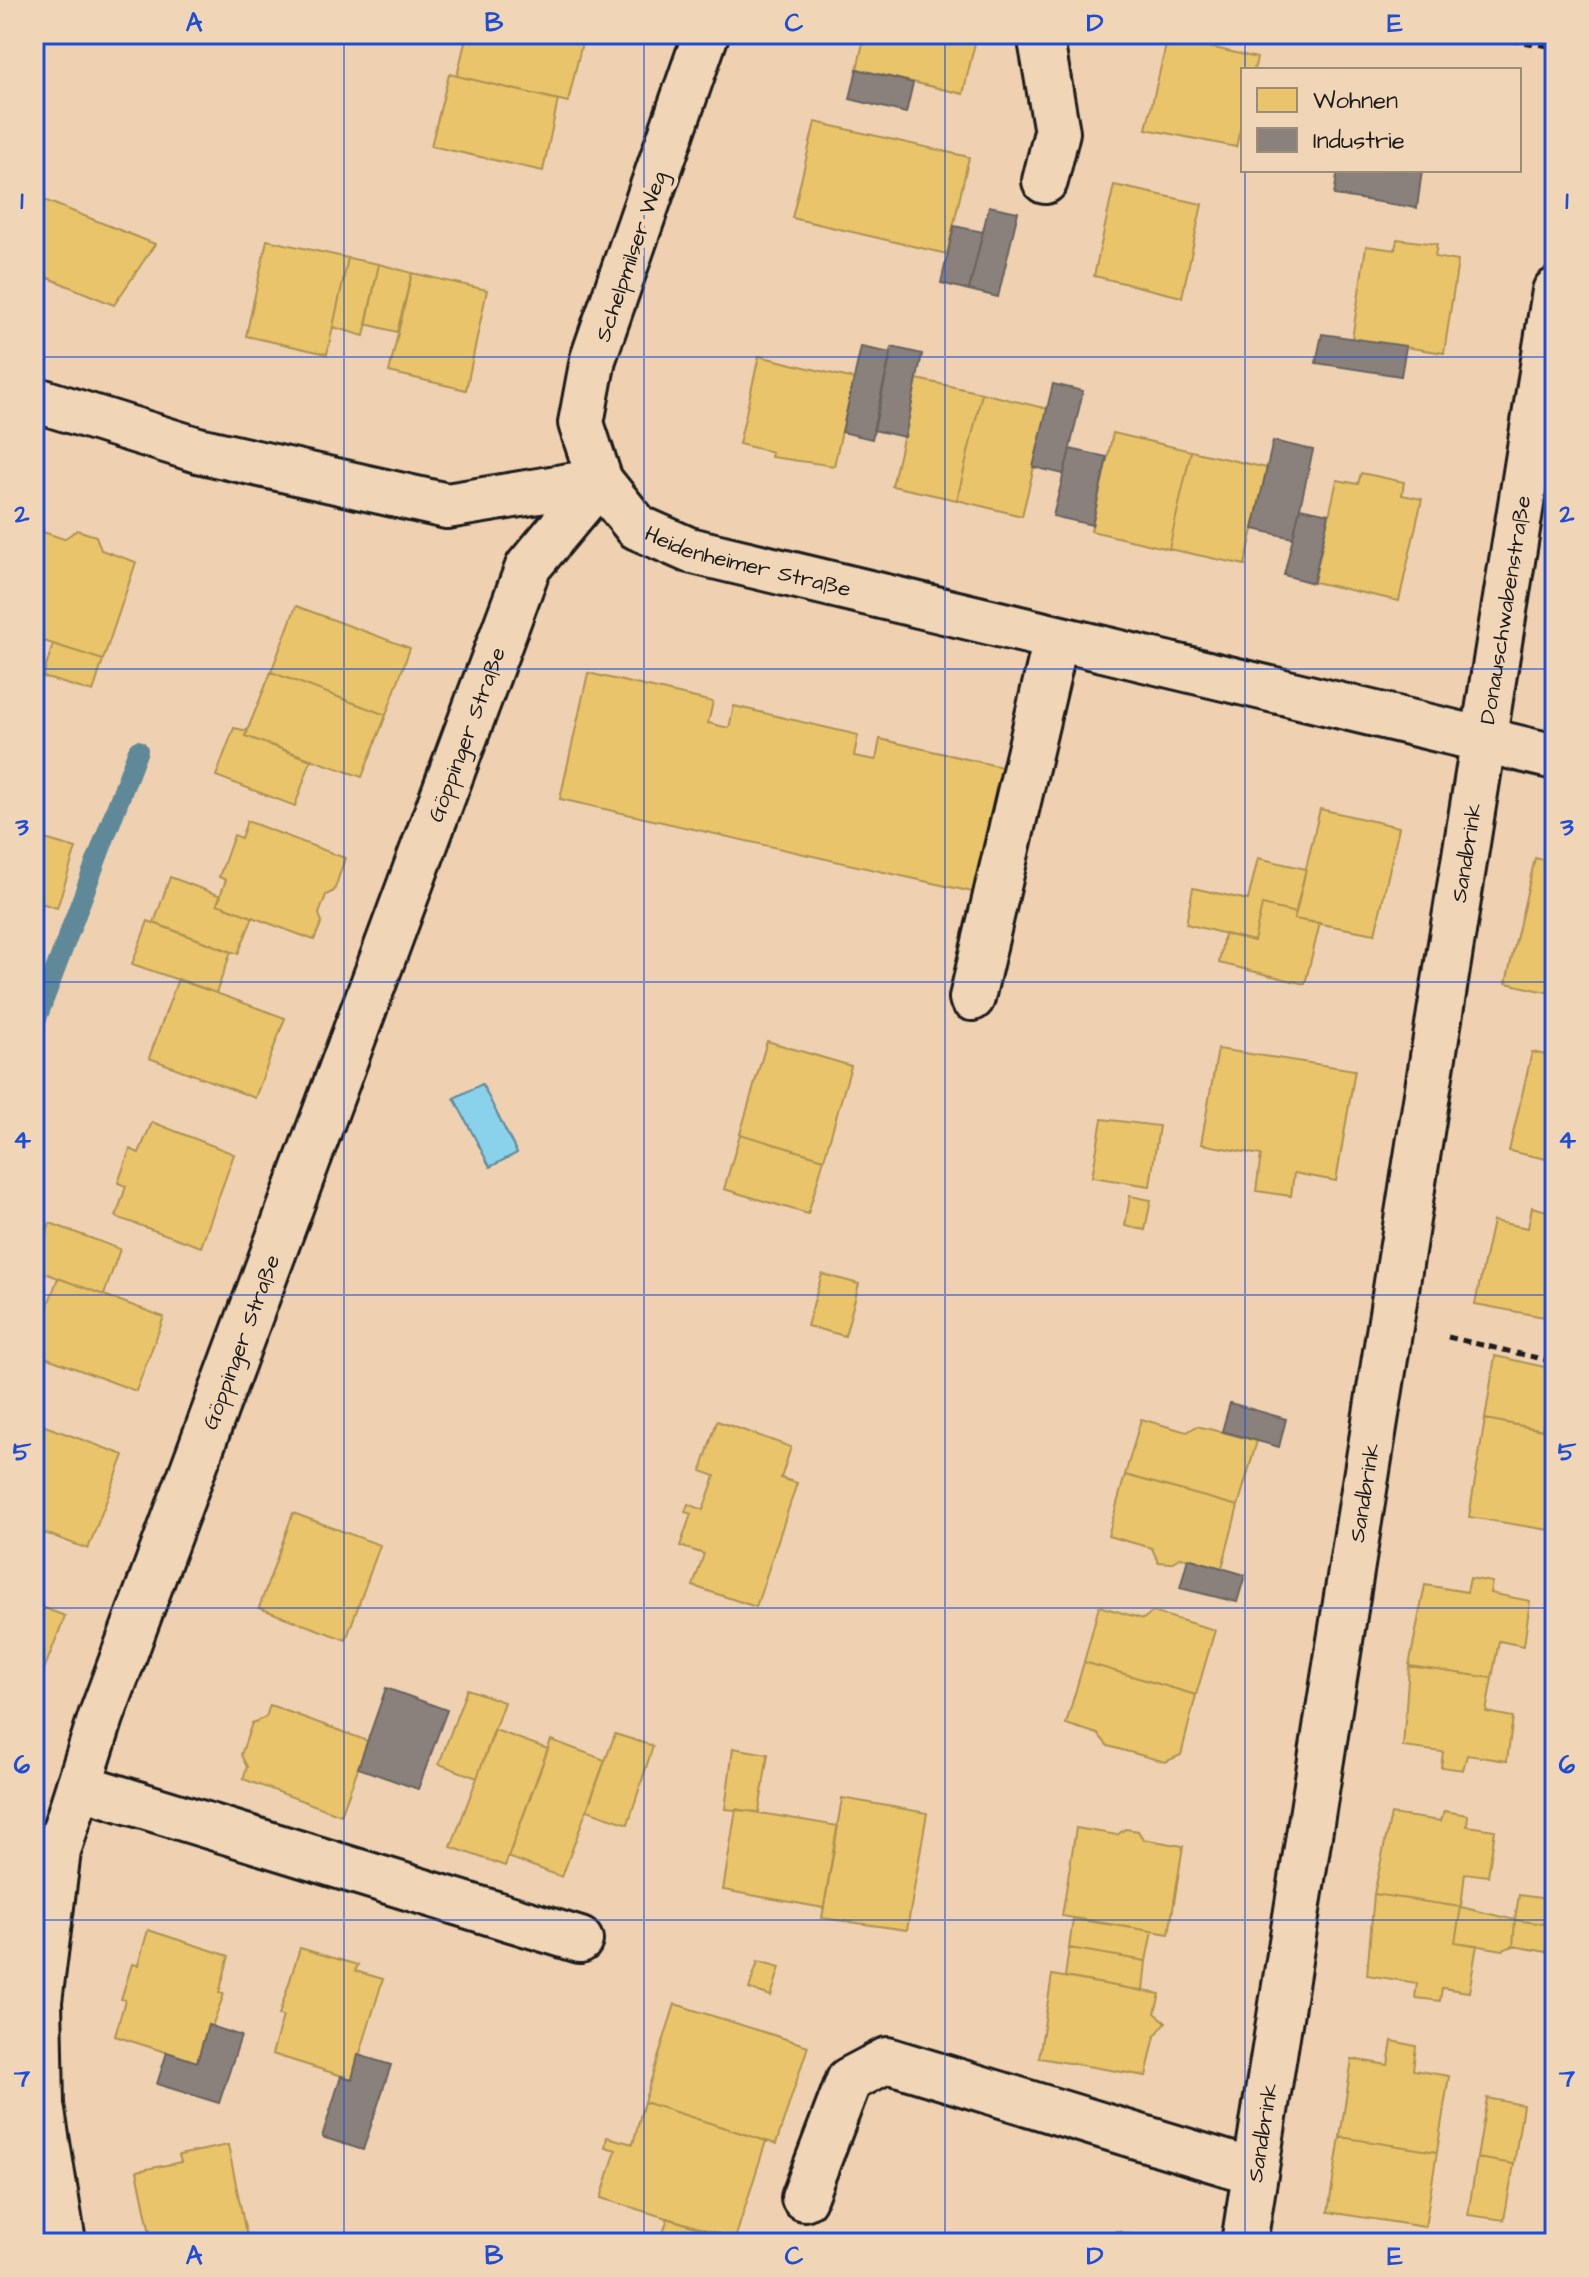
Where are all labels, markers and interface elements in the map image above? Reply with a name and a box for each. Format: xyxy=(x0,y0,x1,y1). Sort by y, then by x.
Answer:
text: A xyxy=(186,5,203,41)
text: B xyxy=(485,5,504,41)
text: C xyxy=(785,5,804,41)
text: D xyxy=(1087,5,1104,41)
text: E xyxy=(1387,5,1403,41)
legend xyxy=(1241,68,1521,172)
text: Wohnen xyxy=(1313,84,1398,118)
text: Industrie xyxy=(1313,124,1405,158)
street label: Schelpmilser Weg xyxy=(588,167,676,346)
text: 1 xyxy=(20,183,24,219)
text: 1 xyxy=(1565,183,1569,219)
street label: Donauschwabenstraße xyxy=(1472,493,1539,726)
text: 2 xyxy=(14,496,30,532)
text: 2 xyxy=(1559,496,1575,532)
street label: Heidenheimer Straße xyxy=(640,518,854,605)
street label: Göppinger Straße xyxy=(421,643,514,827)
street label: Sandbrink xyxy=(1444,800,1490,905)
text: 3 xyxy=(14,809,29,845)
text: 3 xyxy=(1559,809,1574,845)
text: 4 xyxy=(13,1122,31,1158)
text: 4 xyxy=(1558,1122,1576,1158)
street label: Göppinger Straße xyxy=(195,1250,288,1434)
text: 5 xyxy=(13,1434,32,1470)
text: 5 xyxy=(1558,1434,1577,1470)
street label: Sandbrink xyxy=(1342,1440,1388,1545)
text: 6 xyxy=(14,1747,31,1783)
text: 6 xyxy=(1559,1747,1576,1783)
text: 7 xyxy=(13,2060,30,2096)
text: 7 xyxy=(1558,2060,1575,2096)
street label: Sandbrink xyxy=(1240,2080,1286,2184)
text: A xyxy=(186,2238,203,2274)
text: B xyxy=(485,2238,504,2274)
text: C xyxy=(785,2238,804,2274)
text: D xyxy=(1087,2238,1104,2274)
text: E xyxy=(1387,2238,1403,2274)

